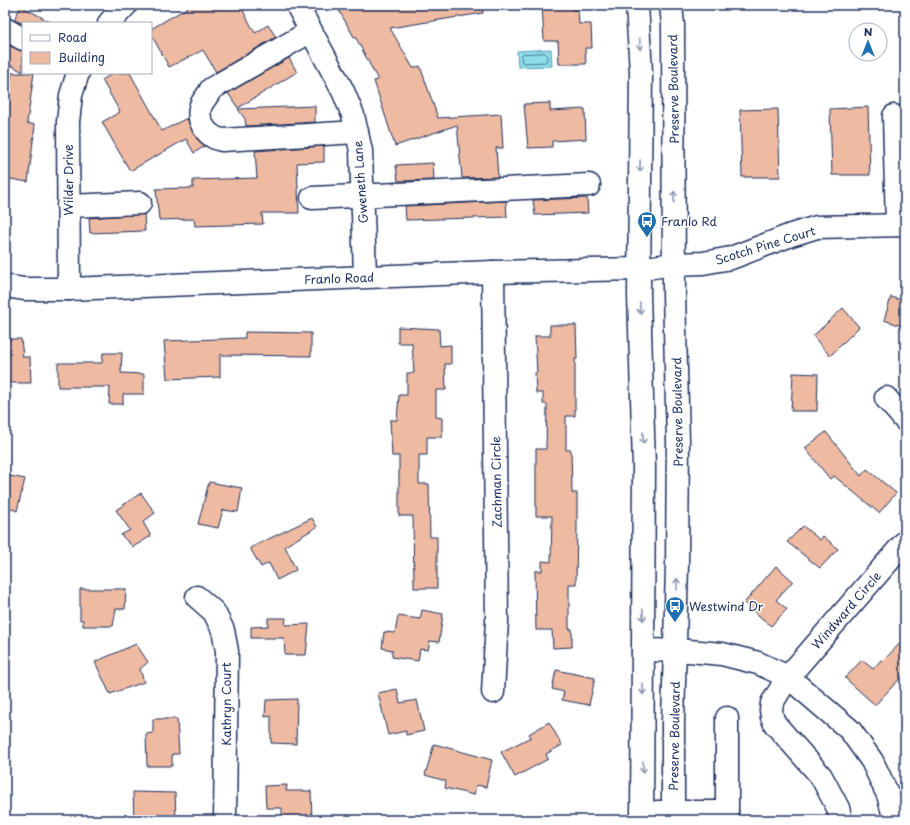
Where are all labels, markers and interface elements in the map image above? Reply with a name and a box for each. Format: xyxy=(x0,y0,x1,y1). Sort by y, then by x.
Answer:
legend xyxy=(22,22,152,74)
north arrow xyxy=(848,22,888,62)
text: N xyxy=(864,23,873,40)
text: Road xyxy=(58,28,87,46)
street label: Preserve Boulevard xyxy=(663,33,683,144)
one-way arrow xyxy=(636,37,643,50)
text: Building xyxy=(58,48,105,66)
street label: Gweneth Lane xyxy=(348,140,372,224)
street label: Wilder Drive xyxy=(59,144,77,216)
one-way arrow xyxy=(637,159,644,172)
one-way arrow xyxy=(670,191,678,204)
bus stop icon: Franlo Rd xyxy=(636,210,658,238)
place label: Franlo Rd xyxy=(661,212,718,230)
street label: Scotch Pine Court xyxy=(713,221,818,269)
street label: Franlo Road xyxy=(304,268,374,288)
one-way arrow xyxy=(636,301,643,314)
street label: Preserve Boulevard xyxy=(667,356,687,467)
one-way arrow xyxy=(639,431,647,444)
street label: Zachman Circle xyxy=(486,436,506,528)
street label: Windward Circle xyxy=(807,567,885,653)
one-way arrow xyxy=(673,578,680,591)
bus stop icon: Westwind Dr xyxy=(664,595,686,623)
place label: Westwind Dr xyxy=(689,597,764,615)
one-way arrow xyxy=(639,608,647,621)
street label: Kathryn Court xyxy=(217,662,235,746)
street label: Preserve Boulevard xyxy=(664,680,684,791)
one-way arrow xyxy=(639,682,647,695)
one-way arrow xyxy=(639,760,647,773)

